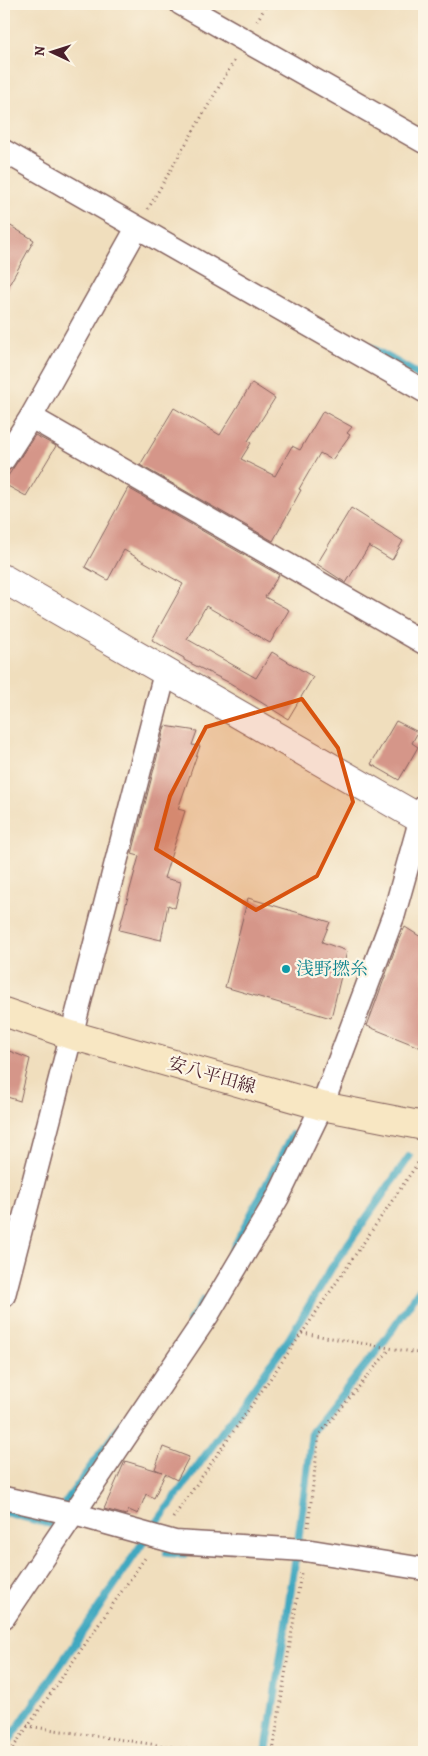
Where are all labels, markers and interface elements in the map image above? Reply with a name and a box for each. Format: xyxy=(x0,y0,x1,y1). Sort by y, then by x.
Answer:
north arrow xyxy=(28,28,78,78)
text: N xyxy=(30,45,49,57)
place label: 浅野撚糸 xyxy=(296,957,368,981)
marker: 浅野撚糸 xyxy=(280,963,292,975)
street label: 安八平田線 xyxy=(165,1051,259,1099)

